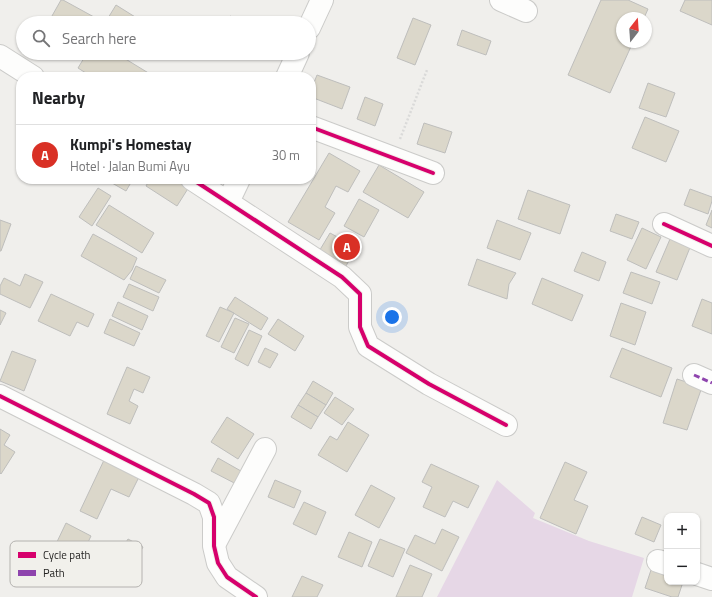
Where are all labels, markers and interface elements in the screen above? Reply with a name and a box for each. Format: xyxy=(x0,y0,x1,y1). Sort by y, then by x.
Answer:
north arrow xyxy=(616,12,652,48)
search box xyxy=(16,16,316,60)
icon: search xyxy=(30,27,52,49)
text: Search here xyxy=(62,27,136,50)
text: Nearby xyxy=(32,85,85,111)
text: Kumpi's Homestay xyxy=(70,133,191,156)
text: A xyxy=(41,145,49,165)
text: 30 m xyxy=(272,145,300,165)
text: Hotel · Jalan Bumi Ayu xyxy=(70,156,190,176)
pin: A xyxy=(334,232,360,262)
your location xyxy=(382,307,402,327)
map controls xyxy=(664,513,700,585)
button: + xyxy=(664,513,700,549)
legend xyxy=(10,541,142,587)
text: Cycle path xyxy=(43,547,91,563)
button: − xyxy=(664,549,700,585)
text: Path xyxy=(43,565,65,581)

